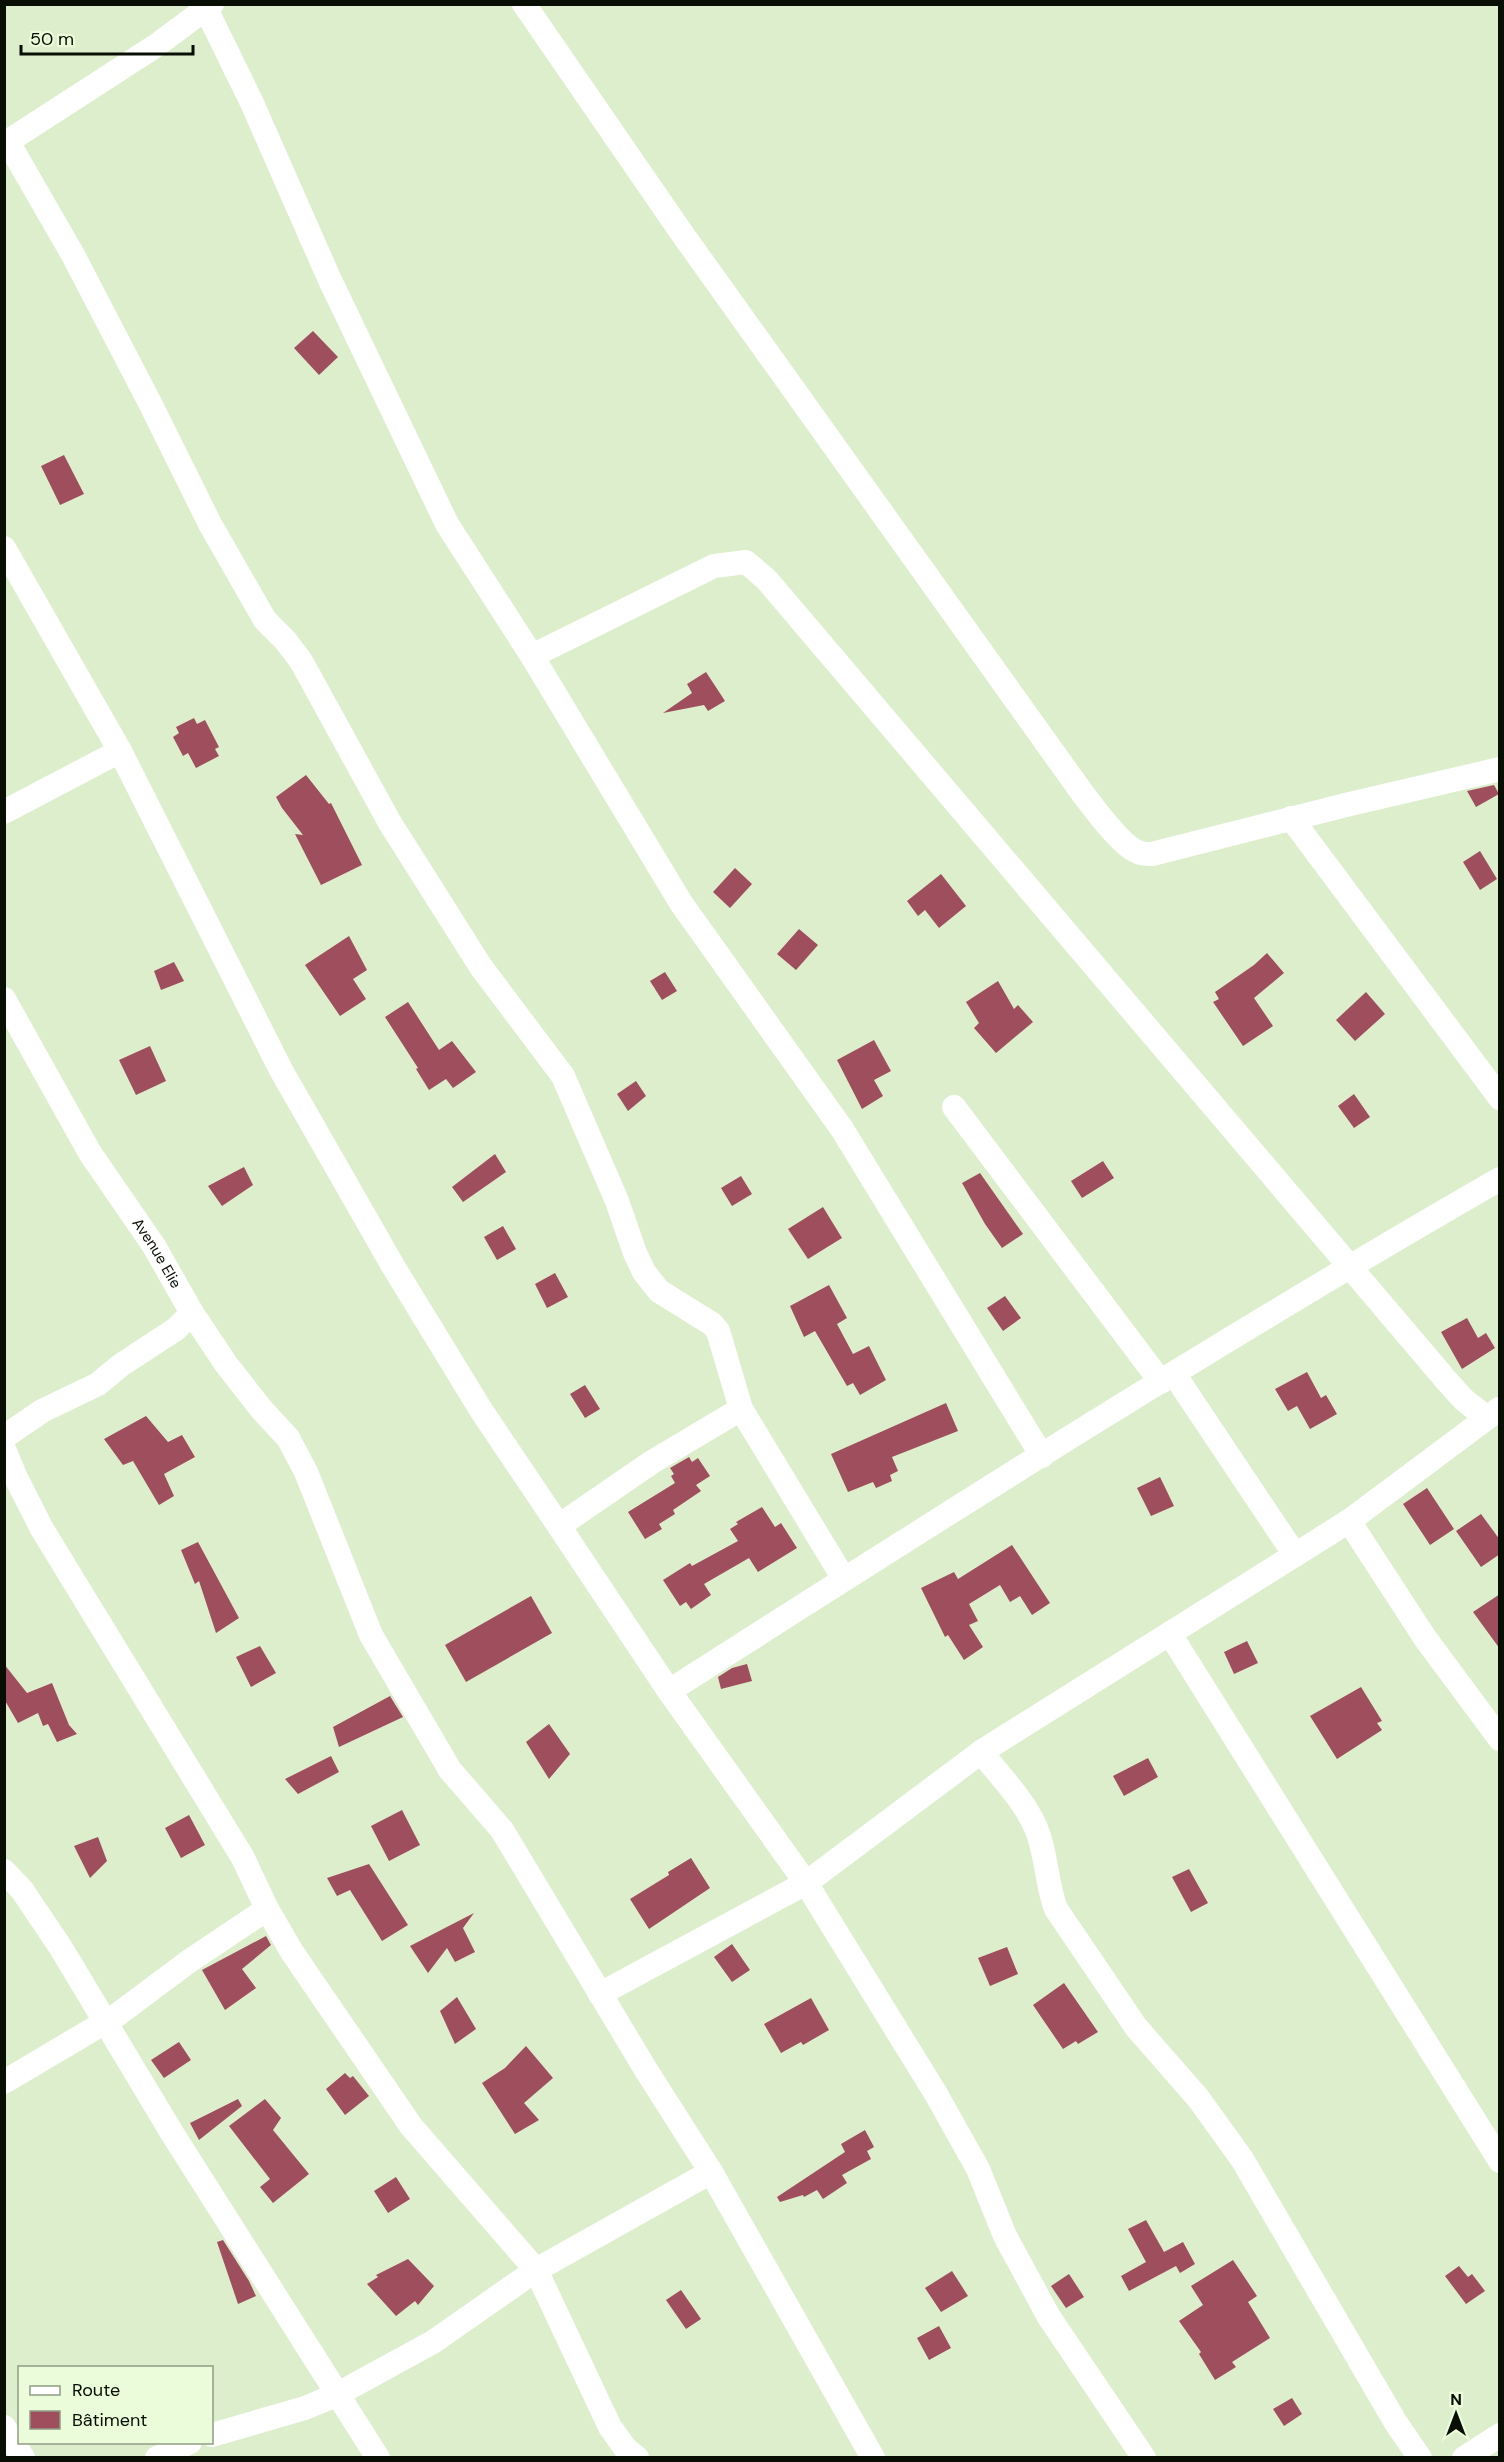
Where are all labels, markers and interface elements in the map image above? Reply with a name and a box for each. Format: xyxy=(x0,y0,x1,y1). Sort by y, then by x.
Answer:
scale bar xyxy=(21,18,194,56)
text: 50 m xyxy=(30,27,74,51)
street label: Avenue Elie xyxy=(128,1214,186,1292)
legend xyxy=(18,2366,213,2444)
text: Route xyxy=(72,2378,120,2402)
north arrow xyxy=(1426,2384,1486,2444)
text: N xyxy=(1450,2389,1462,2410)
text: Bâtiment xyxy=(72,2408,147,2432)

